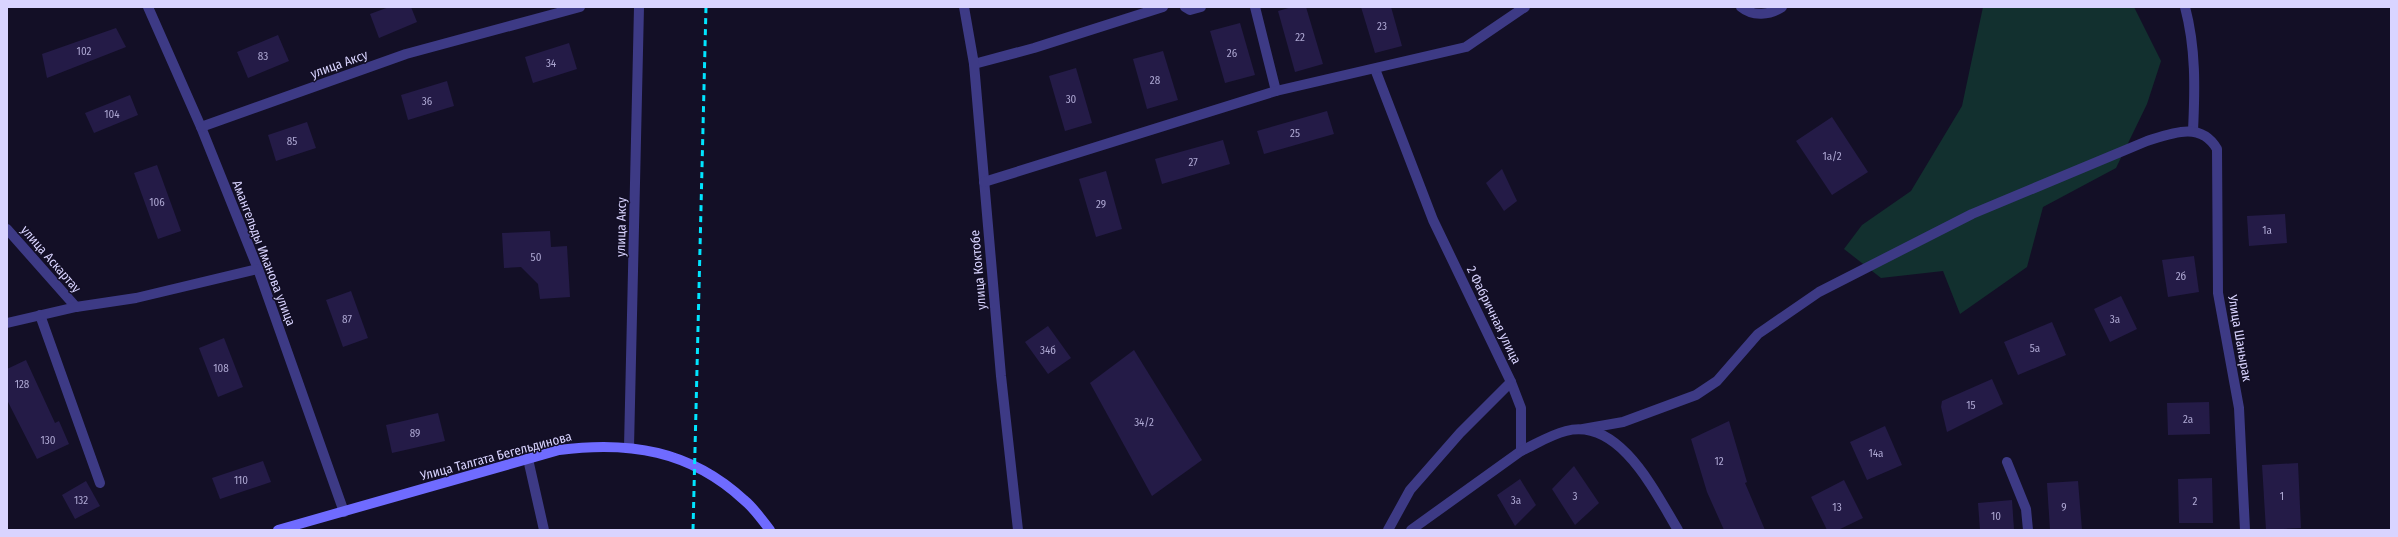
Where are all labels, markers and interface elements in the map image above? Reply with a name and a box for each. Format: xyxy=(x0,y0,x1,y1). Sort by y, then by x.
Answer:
house number: 23 xyxy=(1377,20,1387,33)
house number: 22 xyxy=(1295,31,1305,44)
house number: 102 xyxy=(77,45,92,58)
street label: улица Аксу xyxy=(308,47,370,81)
house number: 26 xyxy=(1227,47,1238,60)
house number: 83 xyxy=(258,50,268,63)
house number: 34 xyxy=(546,57,557,70)
house number: 28 xyxy=(1150,74,1161,87)
house number: 30 xyxy=(1066,93,1077,106)
house number: 36 xyxy=(422,95,433,108)
house number: 104 xyxy=(104,108,120,121)
house number: 25 xyxy=(1290,127,1300,140)
house number: 85 xyxy=(287,135,297,148)
house number: 1а/2 xyxy=(1822,150,1842,163)
house number: 27 xyxy=(1188,156,1198,169)
street label: Амангельды Иманова улица xyxy=(229,178,299,328)
house number: 106 xyxy=(149,196,165,209)
street label: улица Аксу xyxy=(613,197,629,257)
house number: 29 xyxy=(1096,198,1106,211)
street label: улица Аскартау xyxy=(18,222,84,296)
house number: 1а xyxy=(2262,224,2272,237)
street label: улица Коктобе xyxy=(967,229,989,311)
house number: 50 xyxy=(531,251,542,264)
street label: 2 Фабричная улица xyxy=(1464,264,1524,366)
house number: 2б xyxy=(2176,270,2187,283)
street label: Улица Шанырак xyxy=(2225,293,2255,382)
house number: 87 xyxy=(342,313,352,326)
house number: 3а xyxy=(2110,313,2120,326)
house number: 5а xyxy=(2030,342,2040,355)
house number: 34б xyxy=(1040,344,1056,357)
house number: 108 xyxy=(213,362,229,375)
house number: 128 xyxy=(15,378,30,391)
house number: 15 xyxy=(1966,399,1976,412)
house number: 2а xyxy=(2183,413,2193,426)
house number: 34/2 xyxy=(1134,416,1154,429)
house number: 89 xyxy=(410,427,420,440)
street label: Улица Талгата Бегельдинова xyxy=(418,429,573,484)
house number: 130 xyxy=(41,434,56,447)
house number: 14а xyxy=(1868,447,1884,460)
house number: 12 xyxy=(1714,455,1724,468)
house number: 110 xyxy=(234,474,248,487)
house number: 3 xyxy=(1573,490,1578,503)
house number: 1 xyxy=(2280,490,2284,503)
house number: 132 xyxy=(74,494,88,507)
house number: 3а xyxy=(1511,494,1521,507)
house number: 2 xyxy=(2193,495,2198,508)
house number: 13 xyxy=(1832,501,1842,514)
house number: 9 xyxy=(2061,501,2067,514)
house number: 10 xyxy=(1991,510,2001,523)

